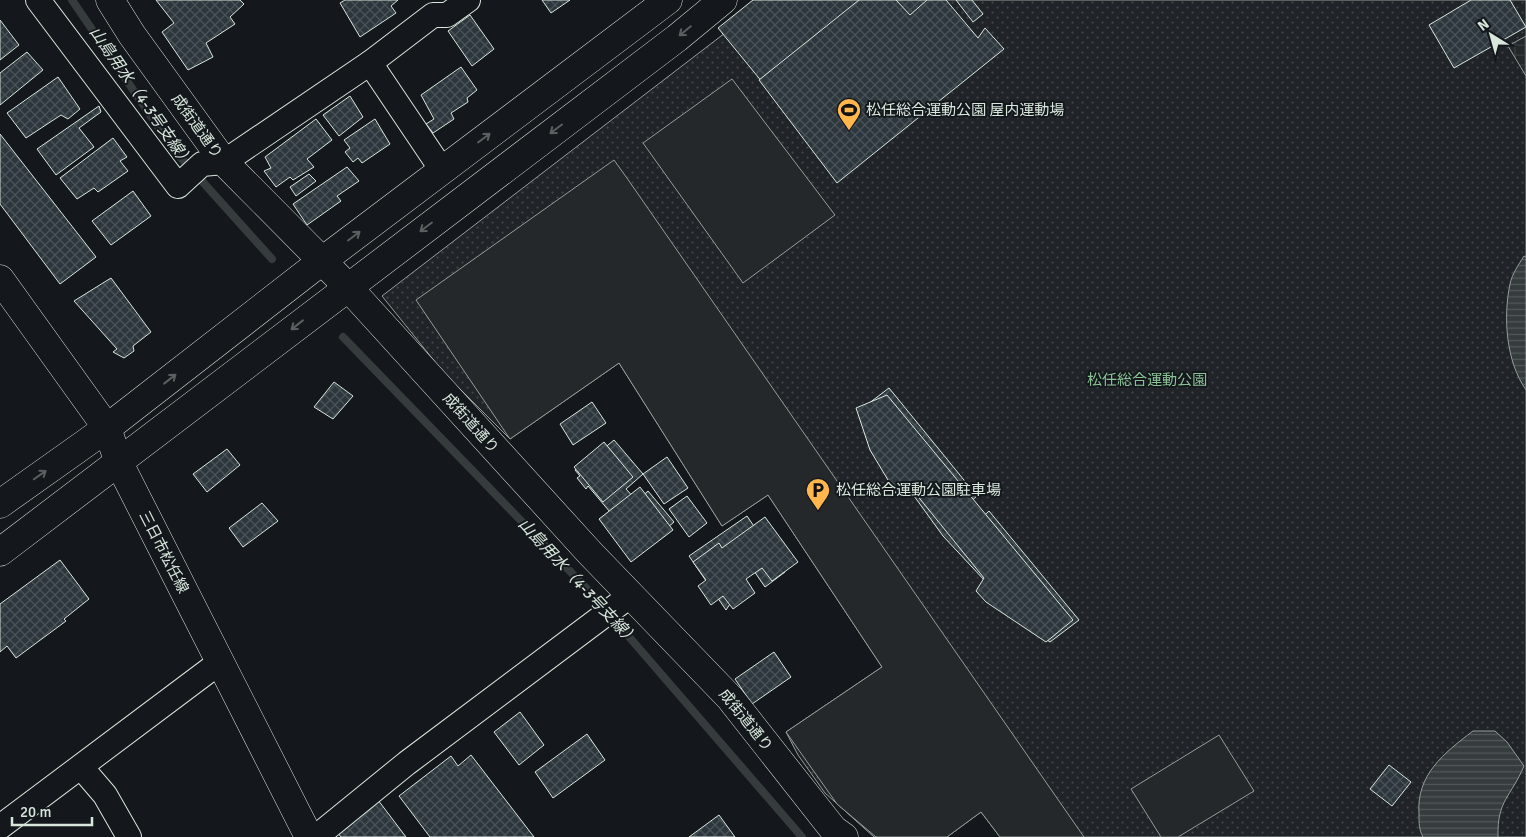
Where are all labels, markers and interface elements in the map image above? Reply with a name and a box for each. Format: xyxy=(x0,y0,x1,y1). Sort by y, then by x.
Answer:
north arrow xyxy=(1466,10,1516,60)
text: N xyxy=(1474,15,1492,35)
water label: 山島用水（4-3号支線） xyxy=(85,23,197,171)
one-way arrow xyxy=(679,25,692,36)
street label: 成街道通り xyxy=(168,90,226,162)
sports icon: 松任総合運動公園 屋内運動場 xyxy=(836,97,862,131)
place label: 松任総合運動公園 屋内運動場 xyxy=(866,101,1064,119)
one-way arrow xyxy=(549,124,563,134)
one-way arrow xyxy=(477,133,490,144)
one-way arrow xyxy=(419,222,433,232)
one-way arrow xyxy=(347,231,360,242)
one-way arrow xyxy=(291,320,304,331)
park label: 松任総合運動公園 xyxy=(1087,371,1207,389)
one-way arrow xyxy=(163,373,176,384)
street label: 成街道通り xyxy=(439,389,503,457)
one-way arrow xyxy=(33,470,46,481)
parking icon: 松任総合運動公園駐車場 xyxy=(805,477,831,511)
place label: 松任総合運動公園駐車場 xyxy=(836,481,1001,499)
street label: 三日市松任線 xyxy=(136,508,192,596)
water label: 山島用水（4-3号支線） xyxy=(514,514,642,650)
street label: 成街道通り xyxy=(715,685,777,755)
scale bar xyxy=(12,794,92,826)
text: 20 m xyxy=(20,803,51,821)

